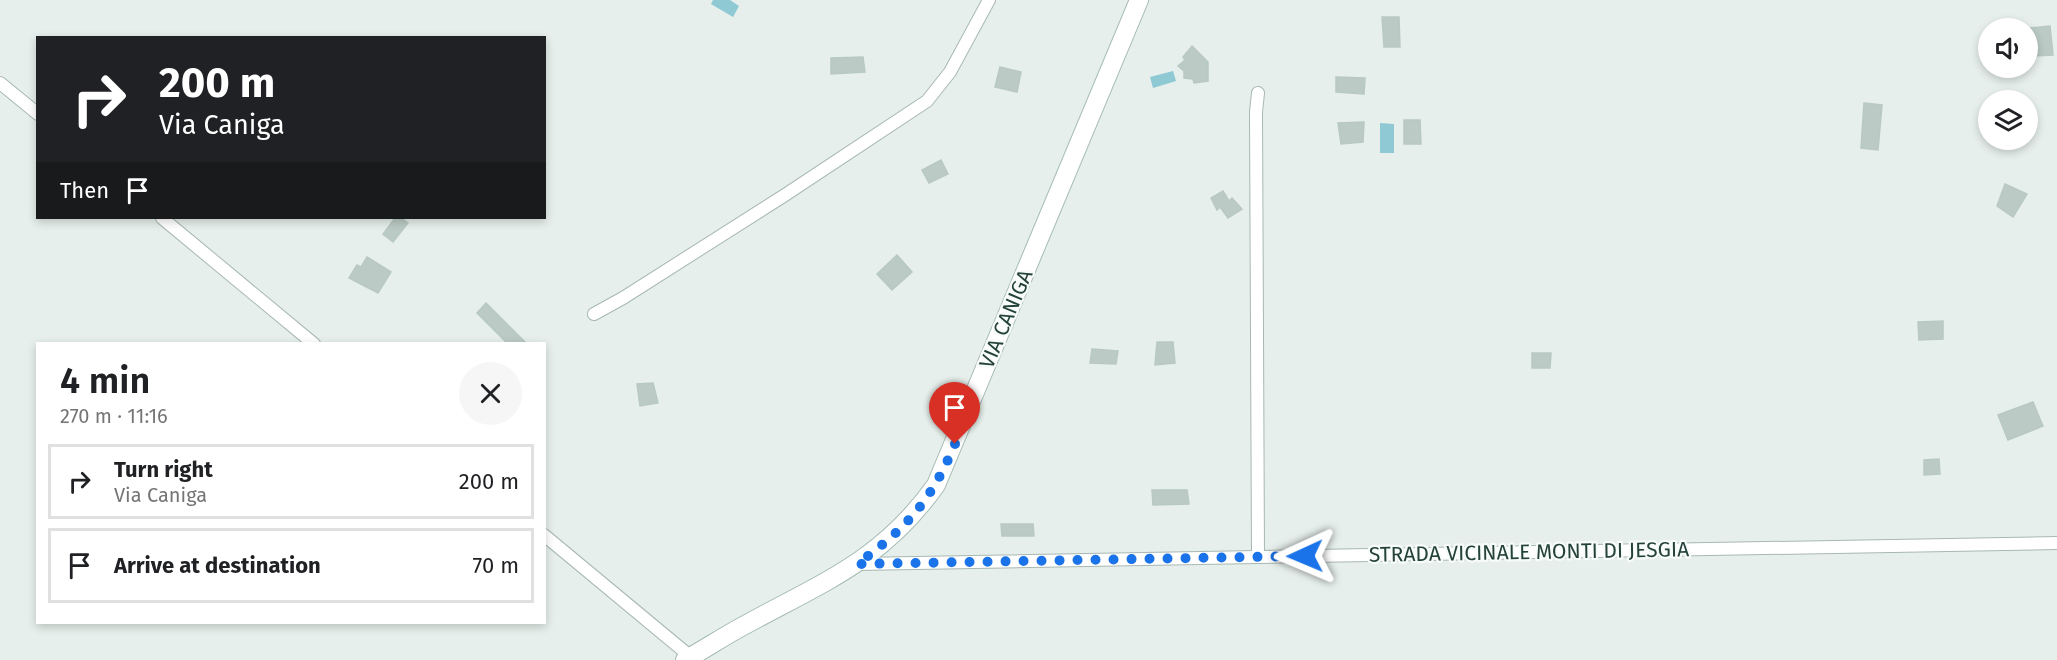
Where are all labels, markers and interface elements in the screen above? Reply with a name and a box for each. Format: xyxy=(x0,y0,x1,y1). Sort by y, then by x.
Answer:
map controls xyxy=(1978,18,2038,150)
button: sound xyxy=(1978,18,2038,78)
text: 200 m xyxy=(159,58,275,108)
icon: right xyxy=(60,60,138,138)
button: layers xyxy=(1978,90,2038,150)
text: Via Caniga xyxy=(159,109,285,141)
icon: arrive xyxy=(121,174,154,207)
text: Then xyxy=(60,177,109,204)
street label: VIA CANIGA xyxy=(974,266,1038,372)
text: 4 min xyxy=(60,359,150,403)
button: close xyxy=(459,362,522,425)
pin xyxy=(929,382,980,444)
icon: arrive xyxy=(938,391,971,424)
text: 270 m · 11:16 xyxy=(60,404,168,428)
text: Turn right xyxy=(114,456,213,483)
icon: right xyxy=(63,465,96,498)
text: 200 m xyxy=(459,468,519,495)
text: Via Caniga xyxy=(114,483,207,507)
position arrow xyxy=(1273,524,1337,588)
street label: STRADA VICINALE MONTI DI JESGIA xyxy=(1369,536,1689,568)
icon: arrive xyxy=(63,549,96,582)
text: Arrive at destination xyxy=(114,552,321,579)
text: 70 m xyxy=(473,552,519,579)

